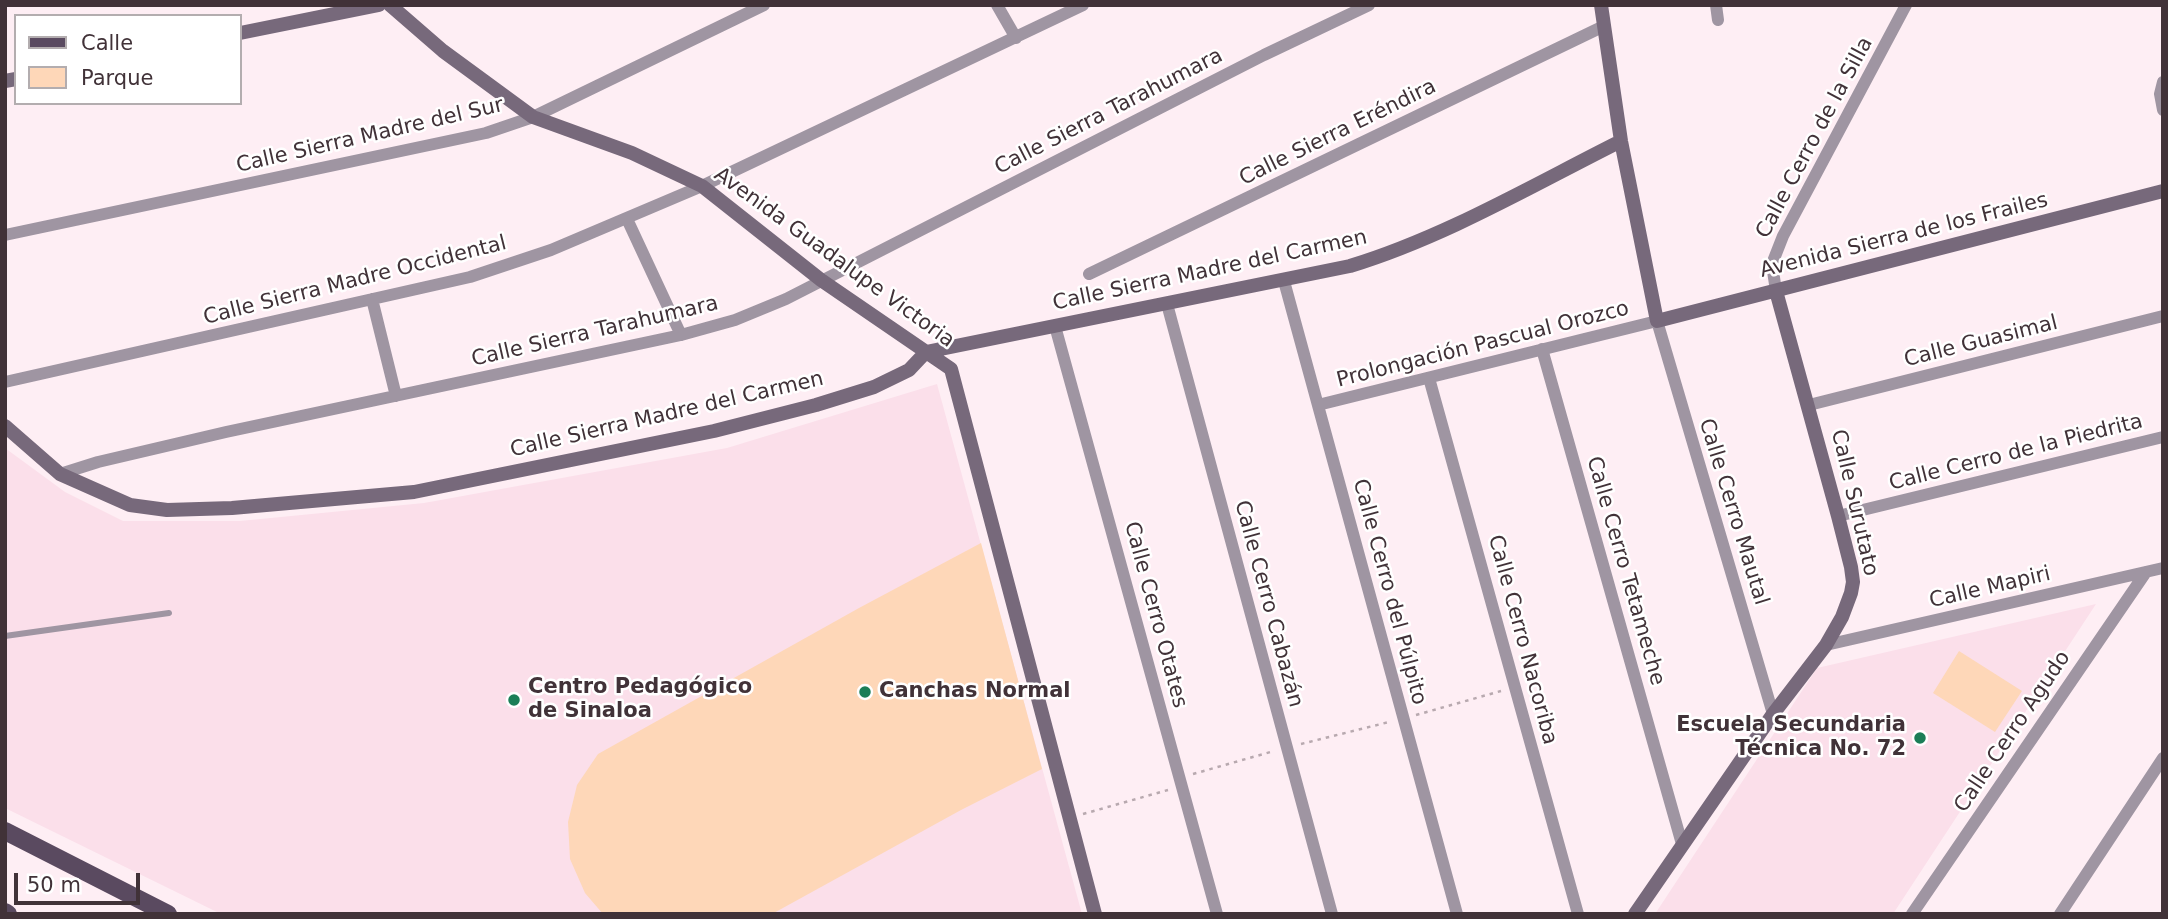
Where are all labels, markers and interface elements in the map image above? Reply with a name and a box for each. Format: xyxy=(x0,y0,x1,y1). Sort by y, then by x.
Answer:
legend xyxy=(14,14,242,105)
text: Calle xyxy=(81,31,133,55)
street label: Calle Cerro de la Silla xyxy=(1751,33,1879,243)
street label: Calle Sierra Tarahumara xyxy=(991,43,1227,181)
text: Parque xyxy=(81,66,153,90)
street label: Calle Sierra Eréndira xyxy=(1236,74,1440,192)
street label: Calle Sierra Madre del Sur xyxy=(234,93,506,179)
street label: Avenida Guadalupe Victoria xyxy=(709,162,959,354)
street label: Avenida Sierra de los Frailes xyxy=(1757,188,2051,284)
street label: Calle Sierra Madre del Carmen xyxy=(1051,225,1369,317)
street label: Calle Sierra Madre Occidental xyxy=(201,231,509,331)
street label: Calle Sierra Tarahumara xyxy=(469,291,721,373)
street label: Prolongación Pascual Orozco xyxy=(1334,296,1632,394)
street label: Calle Guasimal xyxy=(1902,311,2060,373)
street label: Calle Sierra Madre del Carmen xyxy=(508,367,826,463)
street label: Calle Cerro de la Piedrita xyxy=(1887,409,2145,497)
street label: Calle Cerro Mautal xyxy=(1693,416,1773,608)
street label: Calle Surutato xyxy=(1825,427,1883,579)
street label: Calle Cerro Tetameche xyxy=(1580,454,1670,688)
street label: Calle Cerro del Púlpito xyxy=(1347,476,1431,708)
street label: Calle Cerro Cabazán xyxy=(1228,498,1308,710)
street label: Calle Cerro Otates xyxy=(1118,519,1192,711)
street label: Calle Cerro Nacoriba xyxy=(1482,532,1562,748)
street label: Calle Mapiri xyxy=(1927,562,2053,614)
street label: Calle Cerro Agudo xyxy=(1950,646,2076,818)
place label: Centro Pedagógico de Sinaloa xyxy=(528,675,752,725)
place label: Canchas Normal xyxy=(879,679,1071,705)
marker: Canchas Normal xyxy=(857,684,873,700)
marker: Centro Pedagógico de Sinaloa xyxy=(506,692,522,708)
place label: Escuela Secundaria Técnica No. 72 xyxy=(1676,713,1906,763)
marker: Escuela Secundaria Técnica No. 72 xyxy=(1912,730,1928,746)
scale bar xyxy=(18,860,144,904)
text: 50 m xyxy=(27,873,81,897)

